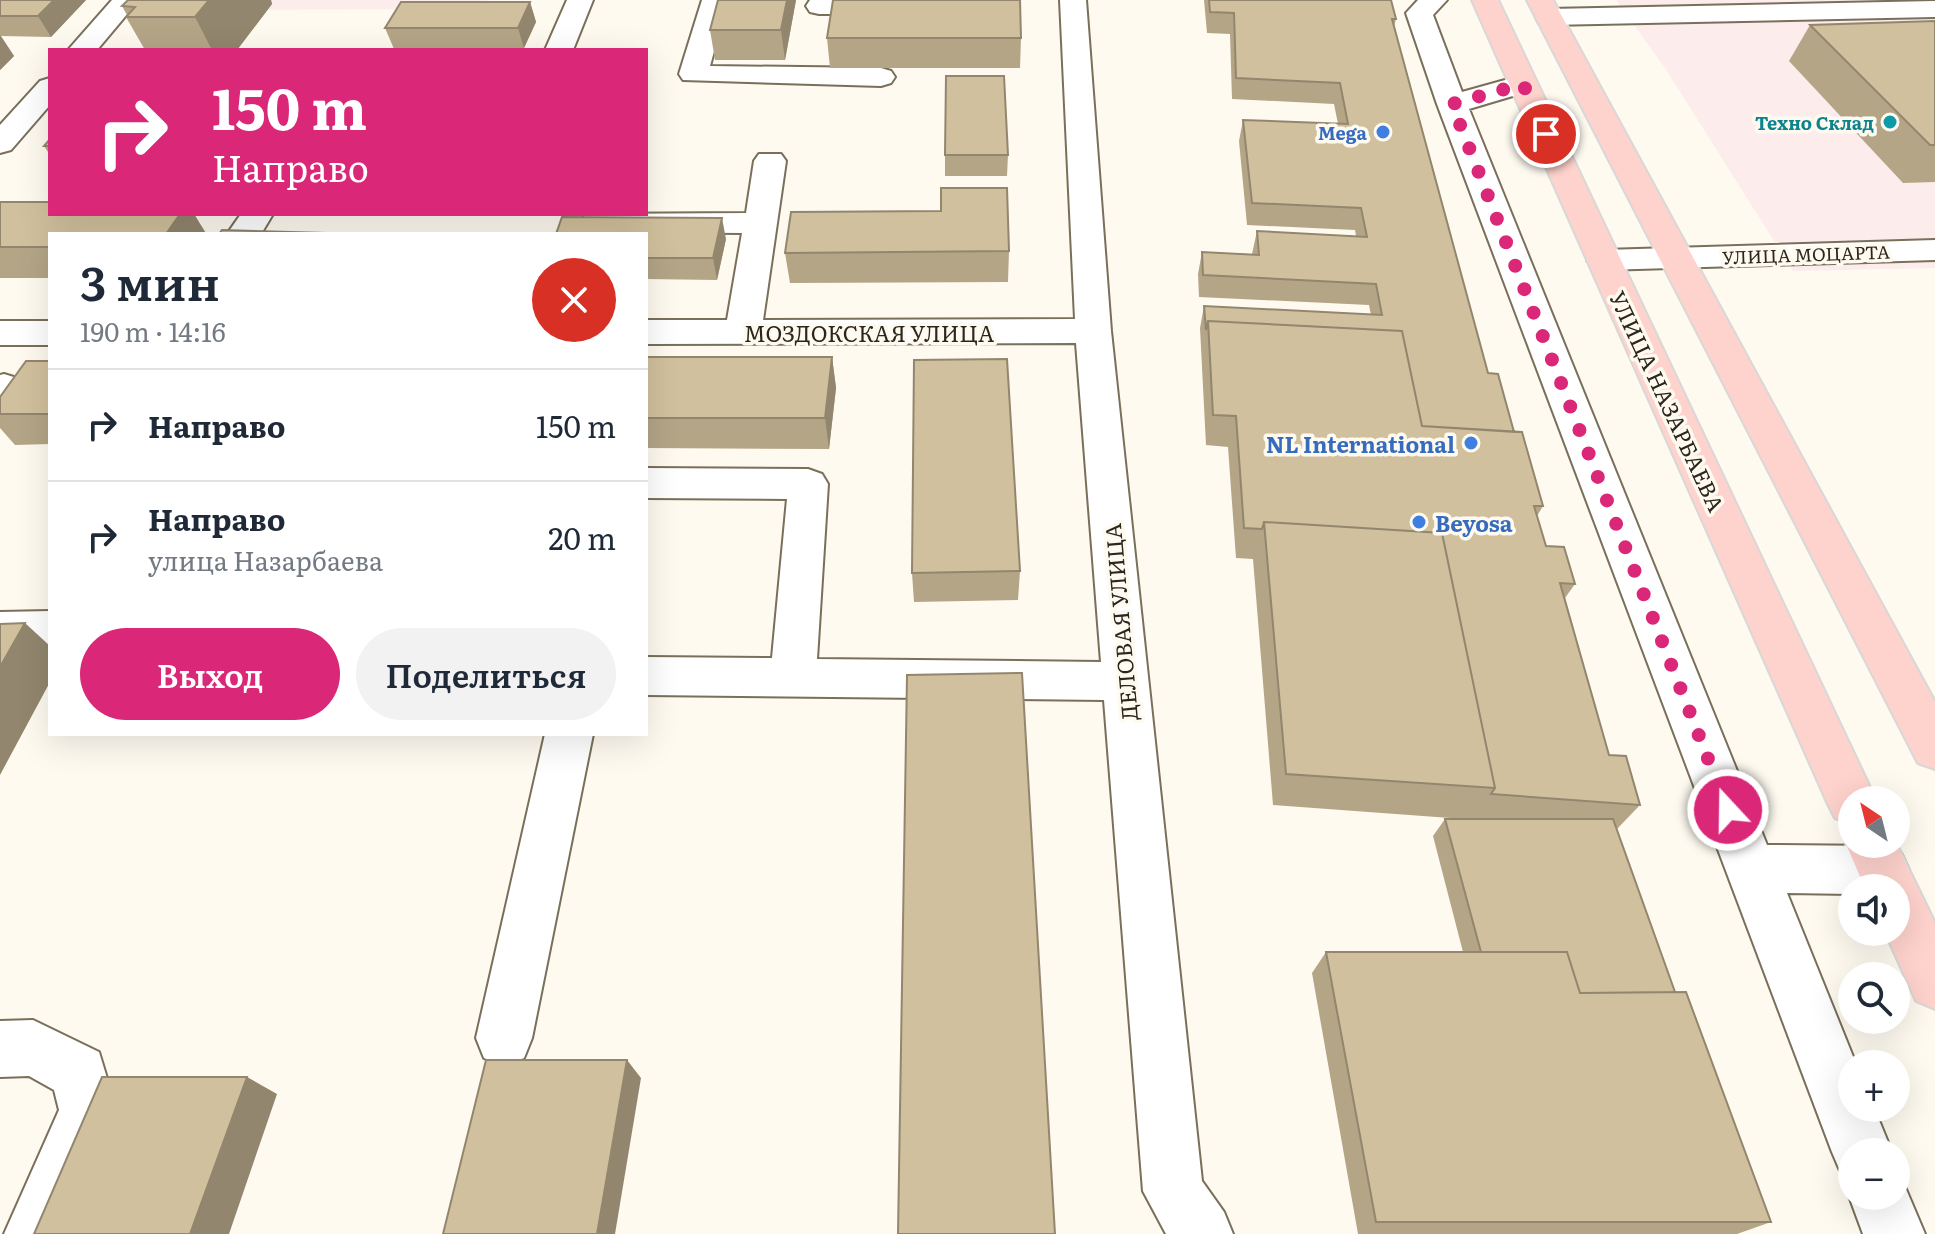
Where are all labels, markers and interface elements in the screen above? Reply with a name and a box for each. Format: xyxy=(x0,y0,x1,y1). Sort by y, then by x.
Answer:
text: 150 m xyxy=(212,64,367,147)
icon: right xyxy=(80,80,184,184)
pin xyxy=(1512,100,1580,168)
place label: Техно Склад xyxy=(1755,109,1874,136)
icon: arrive xyxy=(1524,112,1568,156)
marker: Техно Склад xyxy=(1881,113,1899,131)
place label: Mega xyxy=(1318,119,1368,146)
marker: Mega xyxy=(1374,123,1392,141)
text: Направо xyxy=(212,140,369,193)
street label: УЛИЦА МОЦАРТА xyxy=(1722,238,1890,270)
text: 3 мин xyxy=(80,245,220,316)
button: close xyxy=(532,258,616,342)
street label: УЛИЦА НАЗАРБАЕВА xyxy=(1602,285,1734,517)
text: 190 m · 14:16 xyxy=(80,311,226,350)
street label: МОЗДОКСКАЯ УЛИЦА xyxy=(744,316,994,349)
icon: right xyxy=(80,403,124,447)
text: Направо xyxy=(148,403,286,447)
text: 150 m xyxy=(536,403,616,447)
place label: NL International xyxy=(1266,427,1455,460)
marker: NL International xyxy=(1462,434,1480,452)
text: Направо xyxy=(148,496,286,540)
place label: Beyosa xyxy=(1435,506,1513,539)
marker: Beyosa xyxy=(1410,513,1428,531)
icon: right xyxy=(80,515,124,559)
text: 20 m xyxy=(548,515,616,559)
street label: ДЕЛОВАЯ УЛИЦА xyxy=(1095,522,1145,722)
text: улица Назарбаева xyxy=(148,540,383,579)
button: Выход xyxy=(80,628,340,720)
button: Поделиться xyxy=(356,628,616,720)
position arrow xyxy=(1686,768,1770,852)
north arrow xyxy=(1838,786,1910,858)
map controls xyxy=(1838,786,1910,1210)
button: sound xyxy=(1838,874,1910,946)
button: search xyxy=(1838,962,1910,1034)
button: + xyxy=(1838,1050,1910,1122)
button: − xyxy=(1838,1138,1910,1210)

